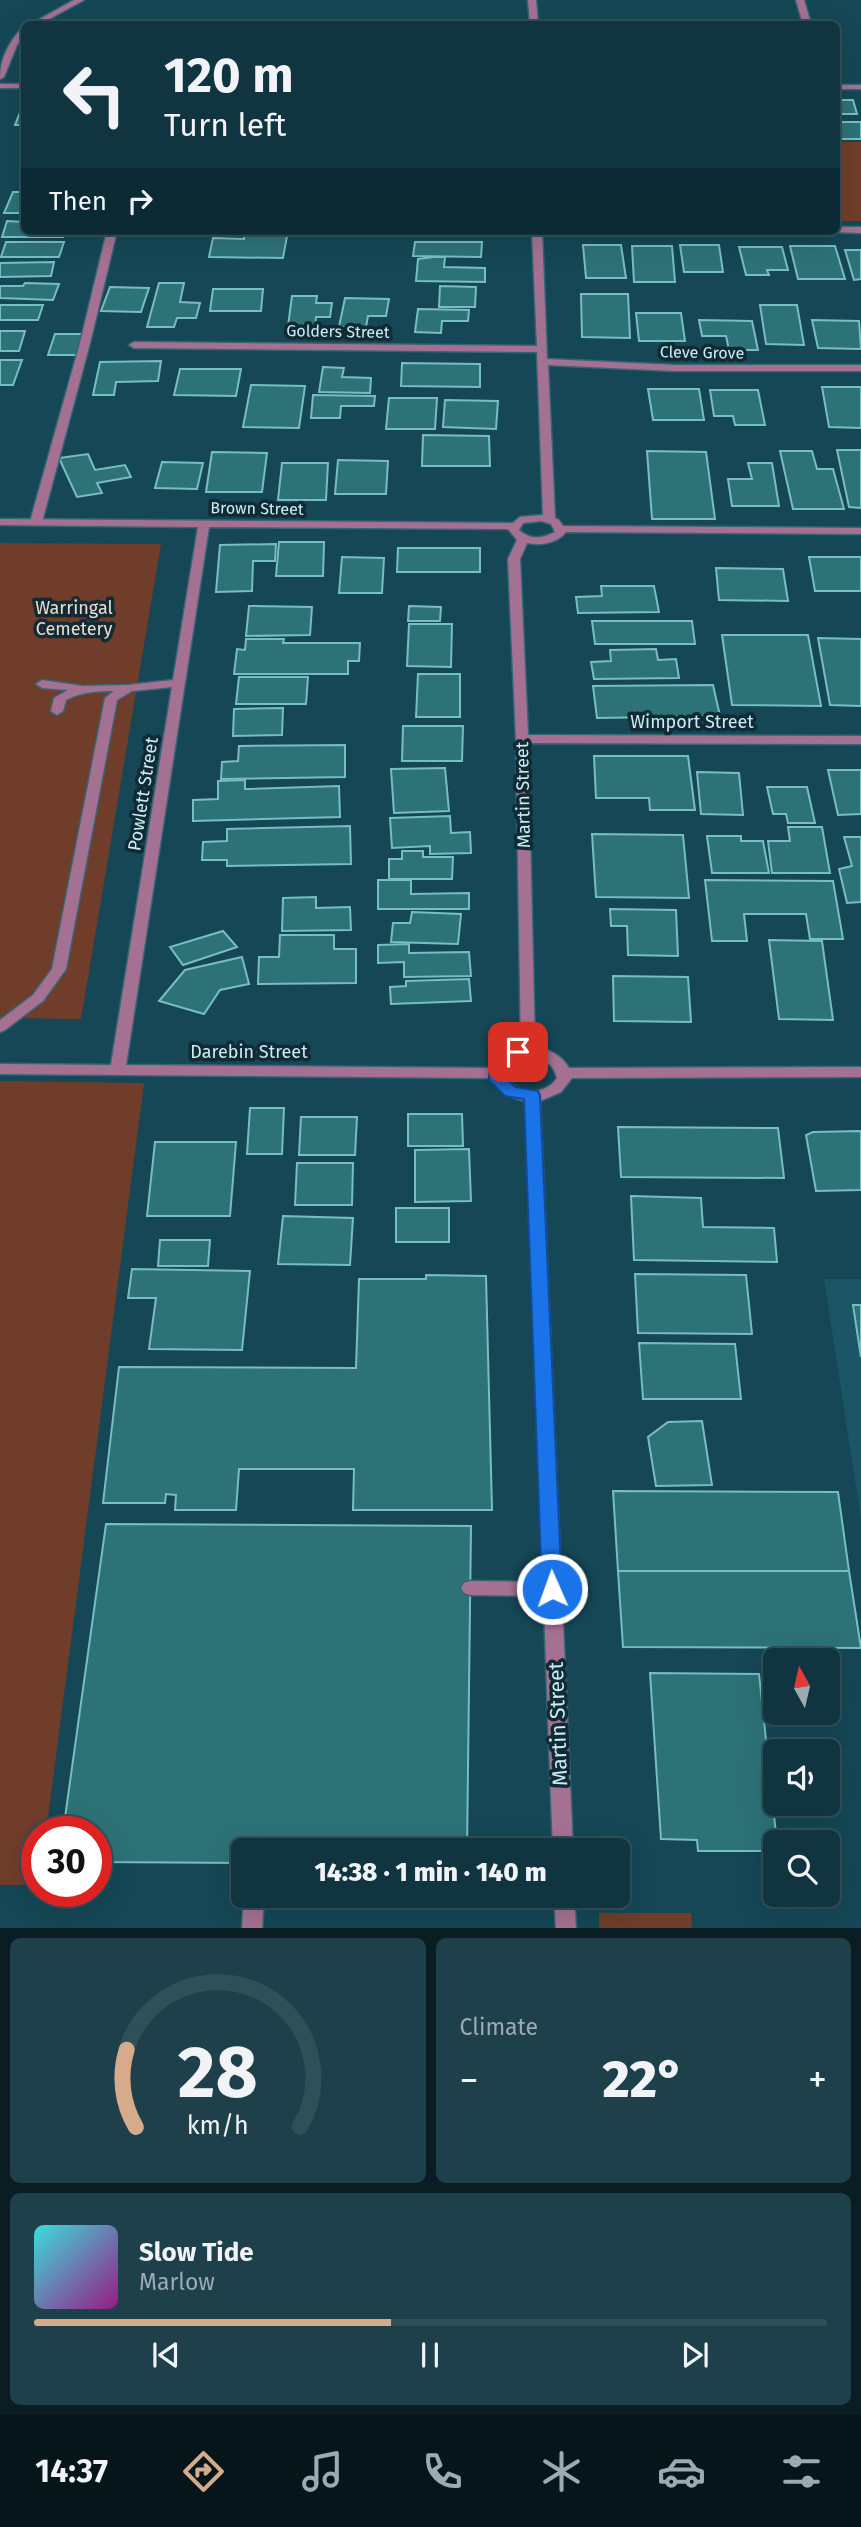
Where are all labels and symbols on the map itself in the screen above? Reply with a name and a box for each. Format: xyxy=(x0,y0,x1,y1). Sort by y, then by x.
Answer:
street label: Golders Street xyxy=(286,321,390,342)
street label: Cleve Grove xyxy=(660,342,744,363)
street label: Brown Street xyxy=(210,498,304,519)
park label: Warringal Cemetery xyxy=(35,597,113,640)
street label: Wimport Street xyxy=(630,711,754,733)
street label: Powlett Street xyxy=(123,735,163,852)
street label: Martin Street xyxy=(511,741,535,848)
pin xyxy=(488,1022,548,1082)
street label: Darebin Street xyxy=(190,1041,308,1063)
position arrow xyxy=(515,1552,589,1626)
north arrow xyxy=(763,1648,840,1726)
street label: Martin Street xyxy=(543,1661,573,1787)
speed limit sign: 30 xyxy=(21,1816,112,1907)

